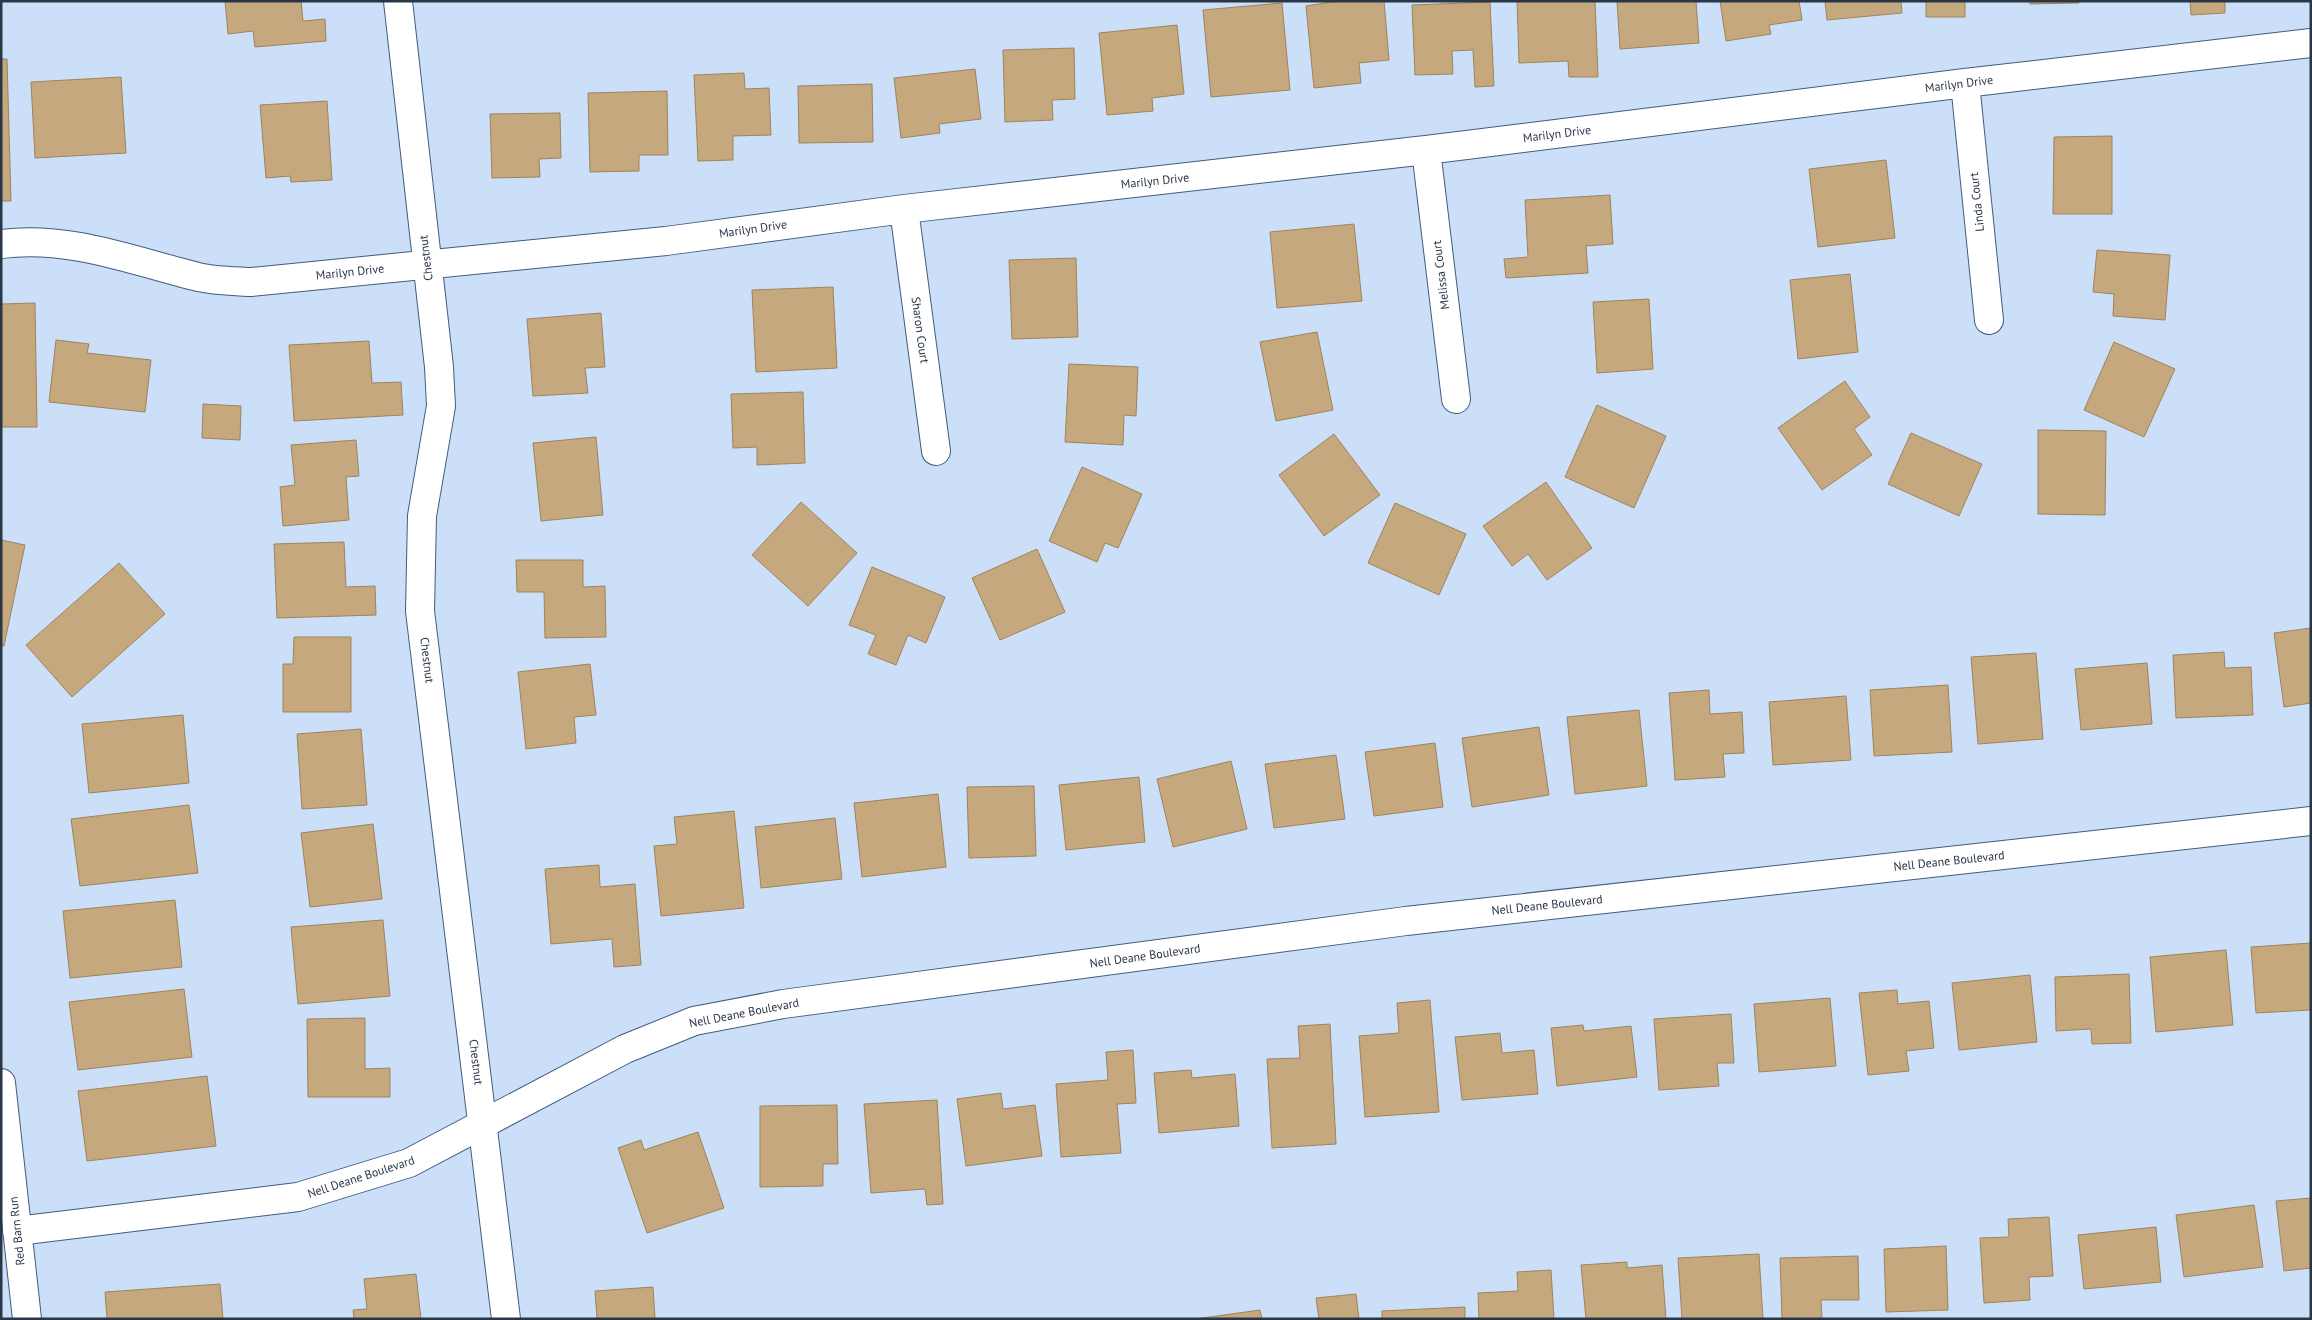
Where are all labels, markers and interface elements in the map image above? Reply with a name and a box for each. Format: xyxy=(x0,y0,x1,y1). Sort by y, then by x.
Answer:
street label: Marilyn Drive xyxy=(1924,72,1994,95)
street label: Marilyn Drive xyxy=(1522,122,1592,145)
street label: Marilyn Drive xyxy=(1120,169,1190,192)
street label: Linda Court xyxy=(1966,172,1987,232)
street label: Marilyn Drive xyxy=(718,216,788,241)
street label: Chestnut xyxy=(415,234,436,282)
street label: Melissa Court xyxy=(1429,240,1452,310)
street label: Marilyn Drive xyxy=(315,260,385,283)
street label: Sharon Court xyxy=(908,296,933,364)
street label: Chestnut xyxy=(417,636,438,684)
street label: Nell Deane Boulevard xyxy=(1893,847,2005,874)
street label: Nell Deane Boulevard xyxy=(1491,891,1603,918)
street label: Nell Deane Boulevard xyxy=(1089,940,1201,971)
street label: Nell Deane Boulevard xyxy=(688,994,800,1031)
street label: Chestnut xyxy=(466,1038,487,1086)
street label: Nell Deane Boulevard xyxy=(305,1152,416,1201)
street label: Red Barn Run xyxy=(5,1196,28,1266)

